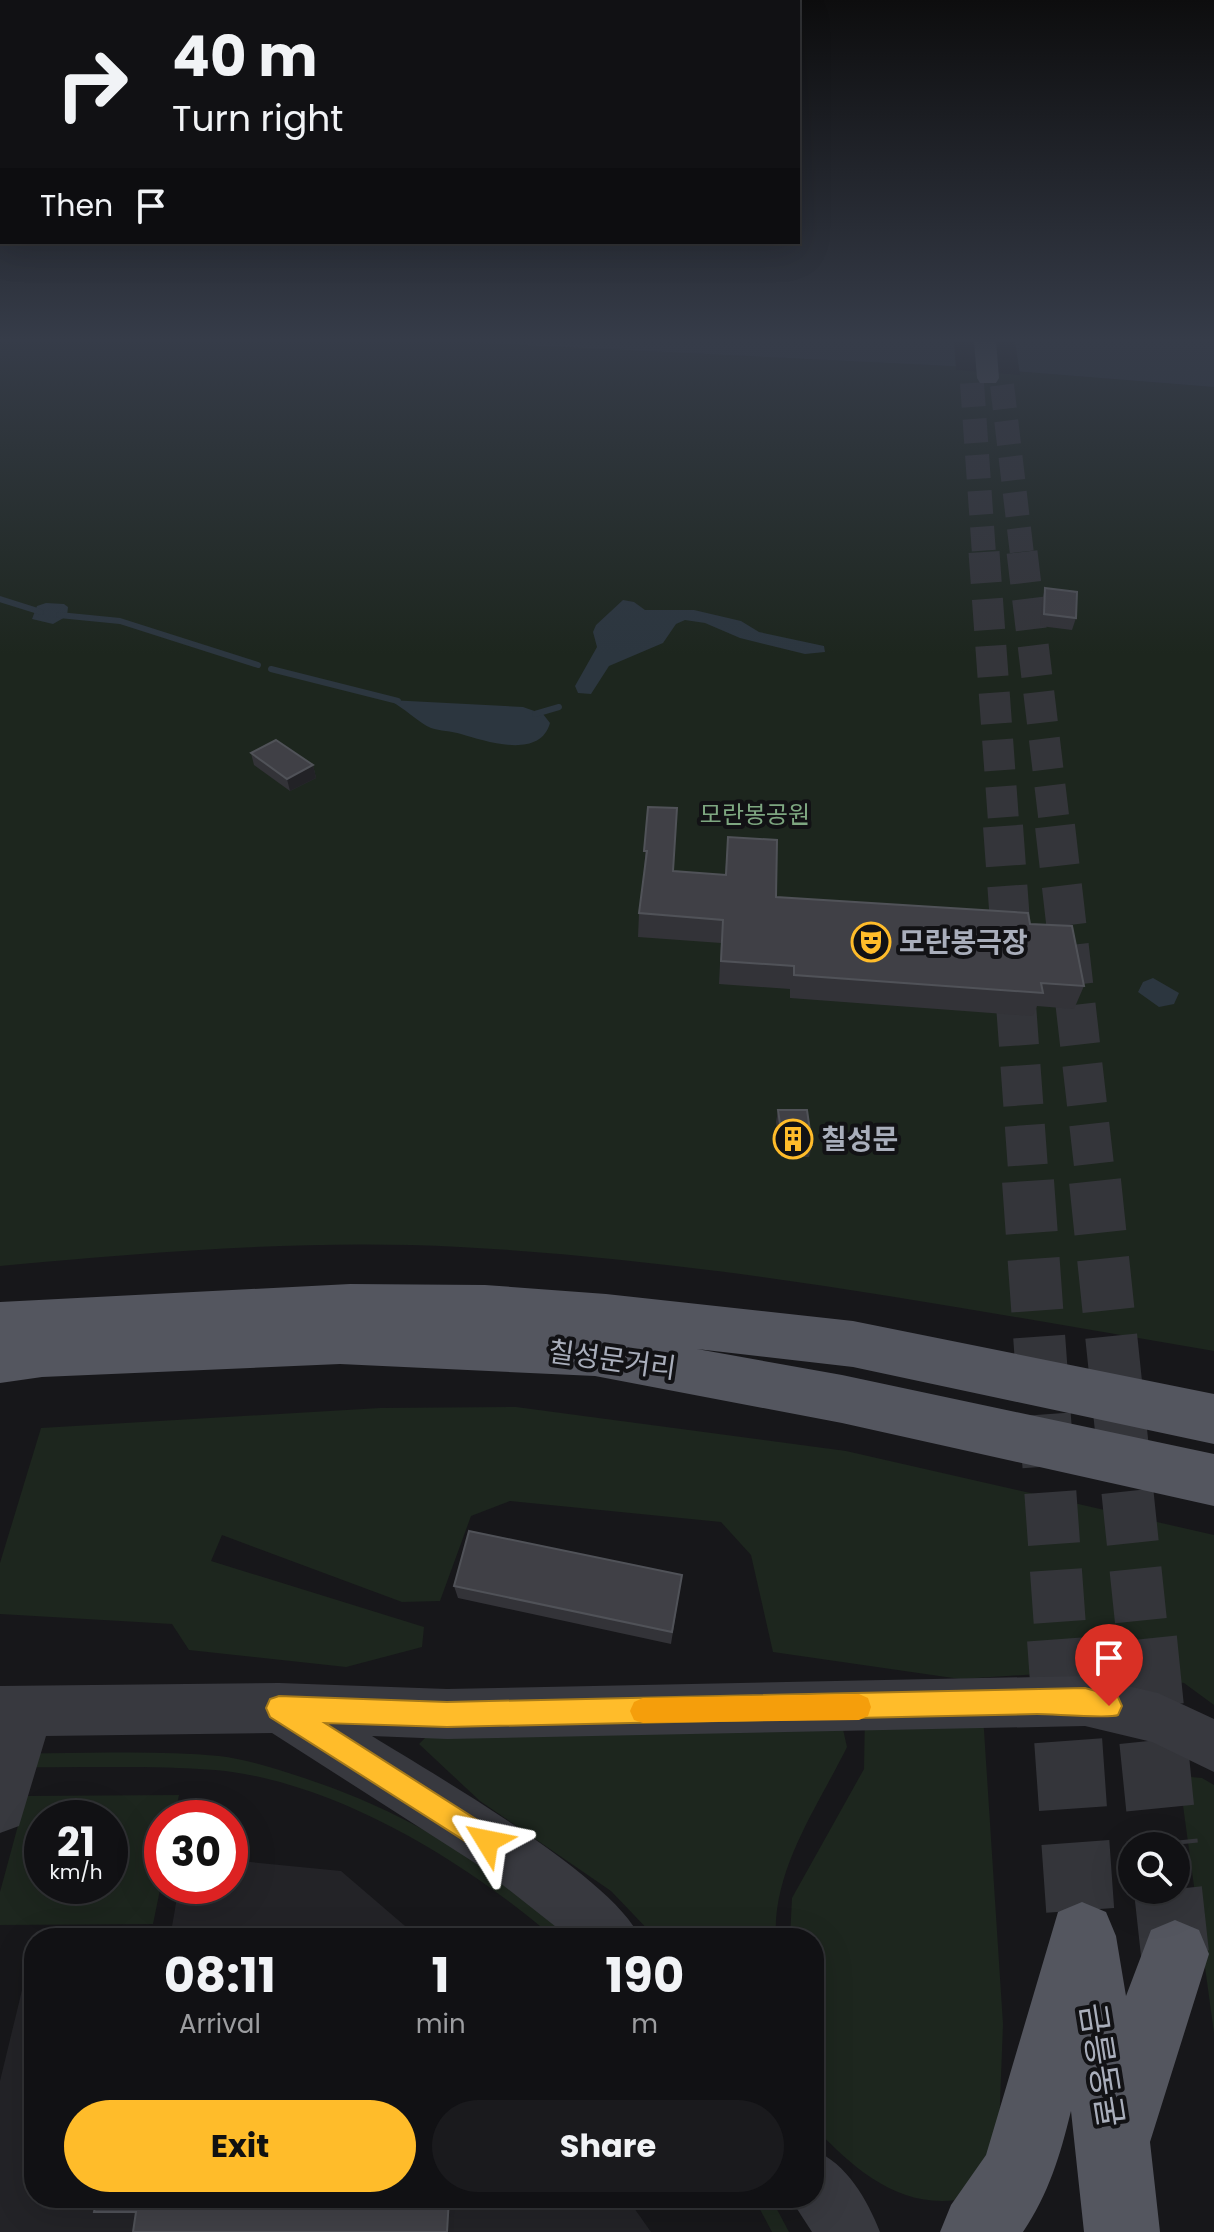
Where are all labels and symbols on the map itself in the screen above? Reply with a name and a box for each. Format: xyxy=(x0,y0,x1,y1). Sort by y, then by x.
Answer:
park label: 모란봉공원 xyxy=(700,798,810,831)
theatre icon: 모란봉극장 xyxy=(850,921,892,963)
place label: 모란봉극장 xyxy=(899,923,1028,962)
building icon: 칠성문 xyxy=(772,1118,814,1160)
place label: 칠성문 xyxy=(821,1120,898,1159)
street label: 칠성문거리 xyxy=(546,1332,678,1388)
pin xyxy=(1075,1624,1143,1706)
position arrow xyxy=(445,1799,529,1883)
speed limit sign: 30 xyxy=(144,1800,248,1904)
street label: 금릉동굴 xyxy=(1069,1999,1135,2131)

